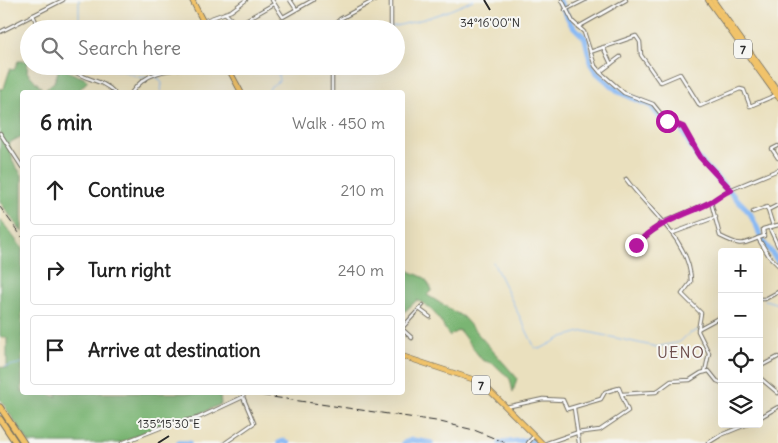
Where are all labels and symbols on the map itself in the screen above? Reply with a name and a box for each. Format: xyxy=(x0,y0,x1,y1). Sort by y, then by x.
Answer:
text: 34°16'00"N xyxy=(460,15,520,30)
road number: 7 xyxy=(734,40,752,59)
route start xyxy=(656,110,679,133)
route end xyxy=(625,234,648,257)
district label: UENO xyxy=(657,342,705,362)
road number: 7 xyxy=(472,376,490,394)
text: 135°15'30"E xyxy=(138,416,200,431)

